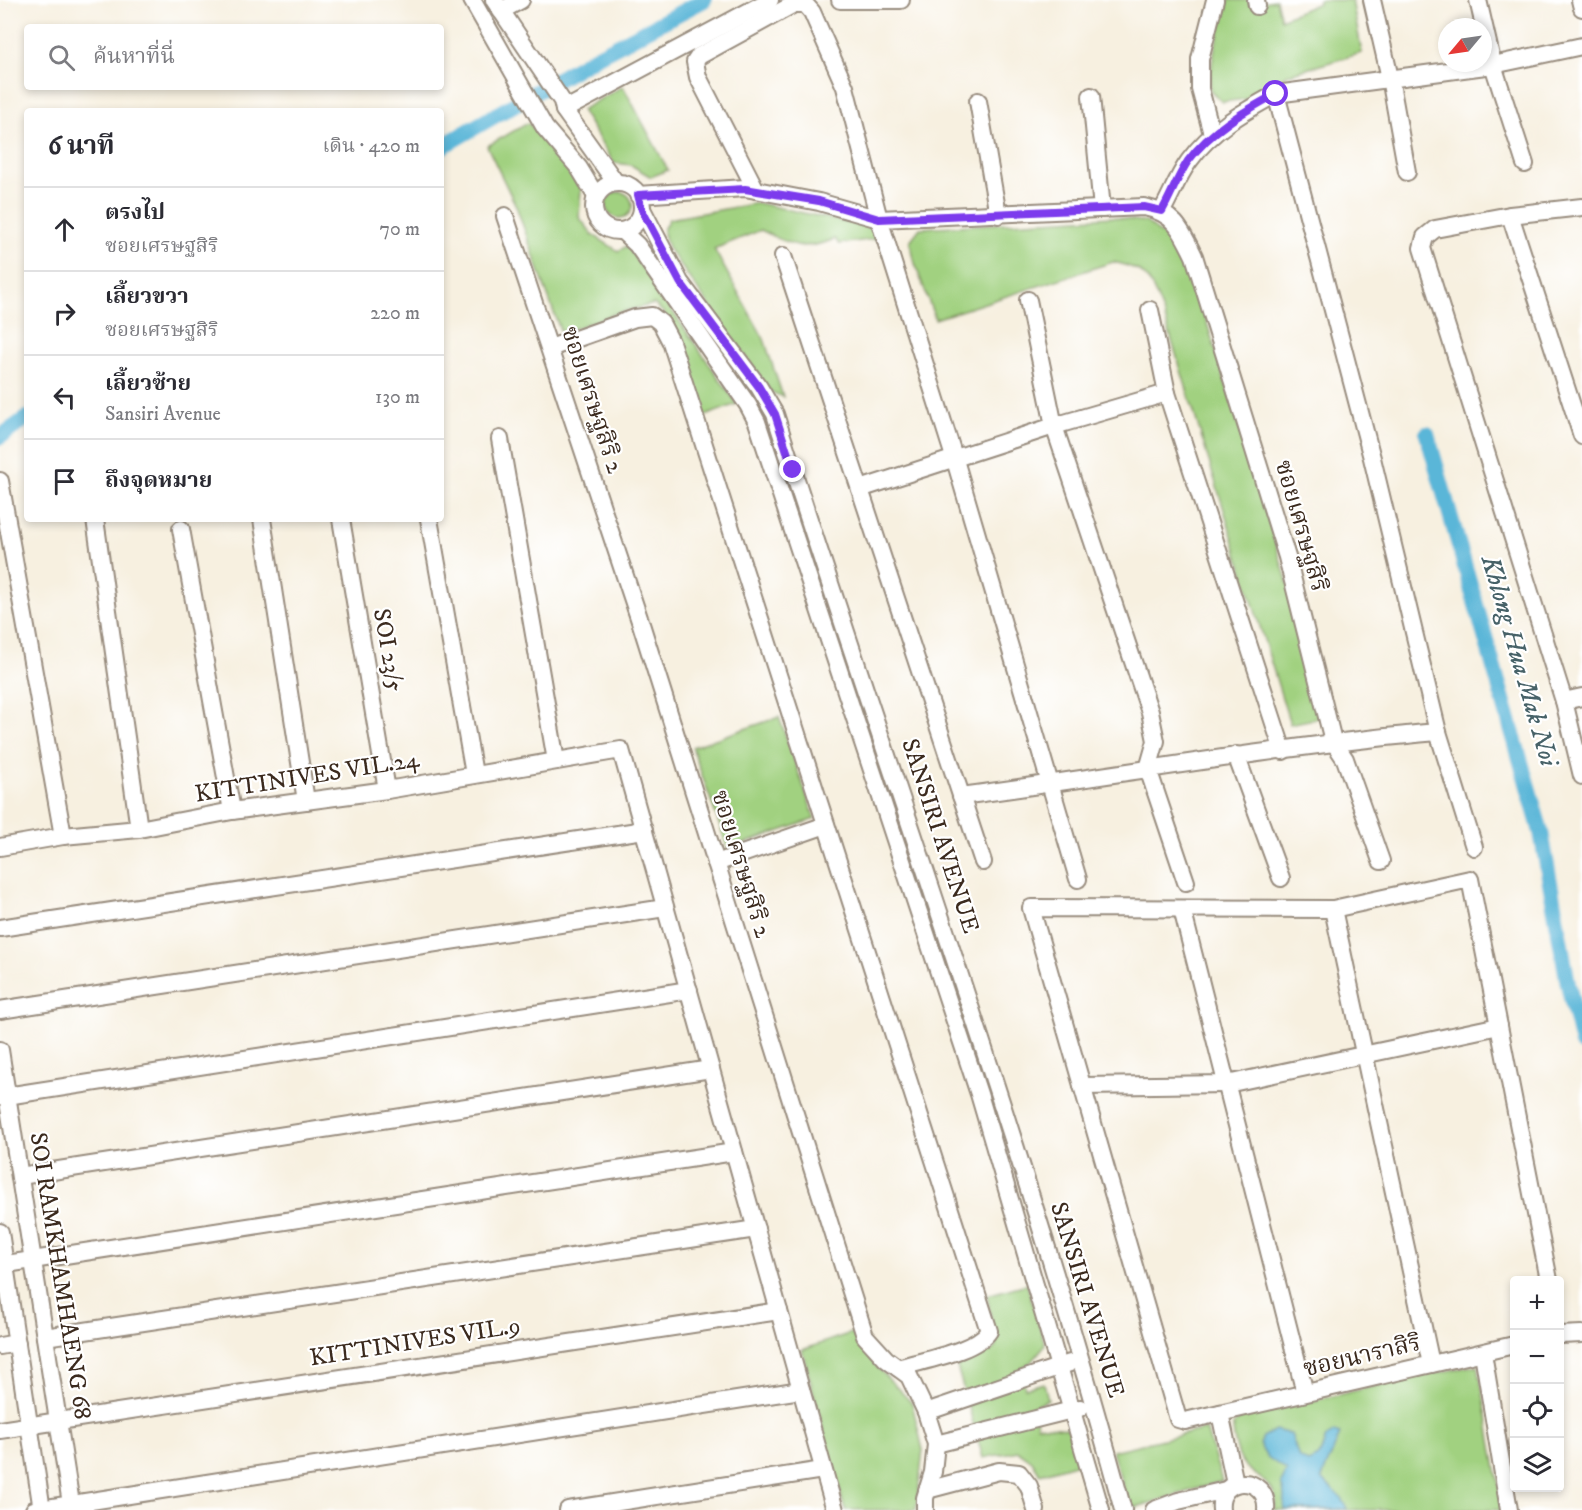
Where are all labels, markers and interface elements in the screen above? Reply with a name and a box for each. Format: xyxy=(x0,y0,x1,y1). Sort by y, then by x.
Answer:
north arrow xyxy=(1438,18,1492,72)
search box xyxy=(24,24,444,90)
icon: search xyxy=(45,41,78,74)
text: ค้นหาที่นี่ xyxy=(93,43,175,70)
route start xyxy=(1262,80,1288,106)
text: 6 นาที xyxy=(48,130,115,163)
text: เดิน · 420 m xyxy=(322,134,420,159)
text: ตรงไป xyxy=(105,199,165,226)
icon: ahead xyxy=(48,213,81,246)
text: 70 m xyxy=(379,217,420,242)
text: ซอยเศรษฐสิริ xyxy=(105,234,218,259)
text: เลี้ยวขวา xyxy=(105,283,189,310)
icon: right xyxy=(48,297,81,330)
text: 220 m xyxy=(370,301,420,326)
text: ซอยเศรษฐสิริ xyxy=(105,318,218,343)
street label: ซอยเศรษฐสิริ 2 xyxy=(554,323,630,477)
text: เลี้ยวซ้าย xyxy=(105,370,191,397)
icon: left xyxy=(48,381,81,414)
text: 130 m xyxy=(375,385,420,410)
text: Sansiri Avenue xyxy=(105,402,221,427)
route end xyxy=(779,456,805,482)
street label: ซอยเศรษฐสิริ xyxy=(1268,457,1334,595)
icon: arrive xyxy=(48,465,81,498)
text: ถึงจุดหมาย xyxy=(105,467,212,494)
water label: Khlong Hua Mak Noi xyxy=(1473,551,1565,772)
street label: SOI 23/5 xyxy=(366,606,410,694)
street label: SANSIRI AVENUE xyxy=(894,735,986,937)
street label: KITTINIVES VIL.24 xyxy=(193,744,422,810)
street label: ซอยเศรษฐสิริ 2 xyxy=(704,787,778,942)
street label: SOI RAMKHAMHAENG 68 xyxy=(22,1130,98,1422)
street label: SANSIRI AVENUE xyxy=(1043,1199,1131,1401)
map controls xyxy=(1510,1276,1564,1492)
button: + xyxy=(1510,1276,1564,1330)
street label: KITTINIVES VIL.9 xyxy=(307,1311,523,1373)
street label: ซอยนาราสิริ xyxy=(1300,1328,1424,1384)
button: − xyxy=(1510,1330,1564,1384)
button: locate xyxy=(1510,1384,1564,1438)
button: layers xyxy=(1510,1438,1564,1492)

